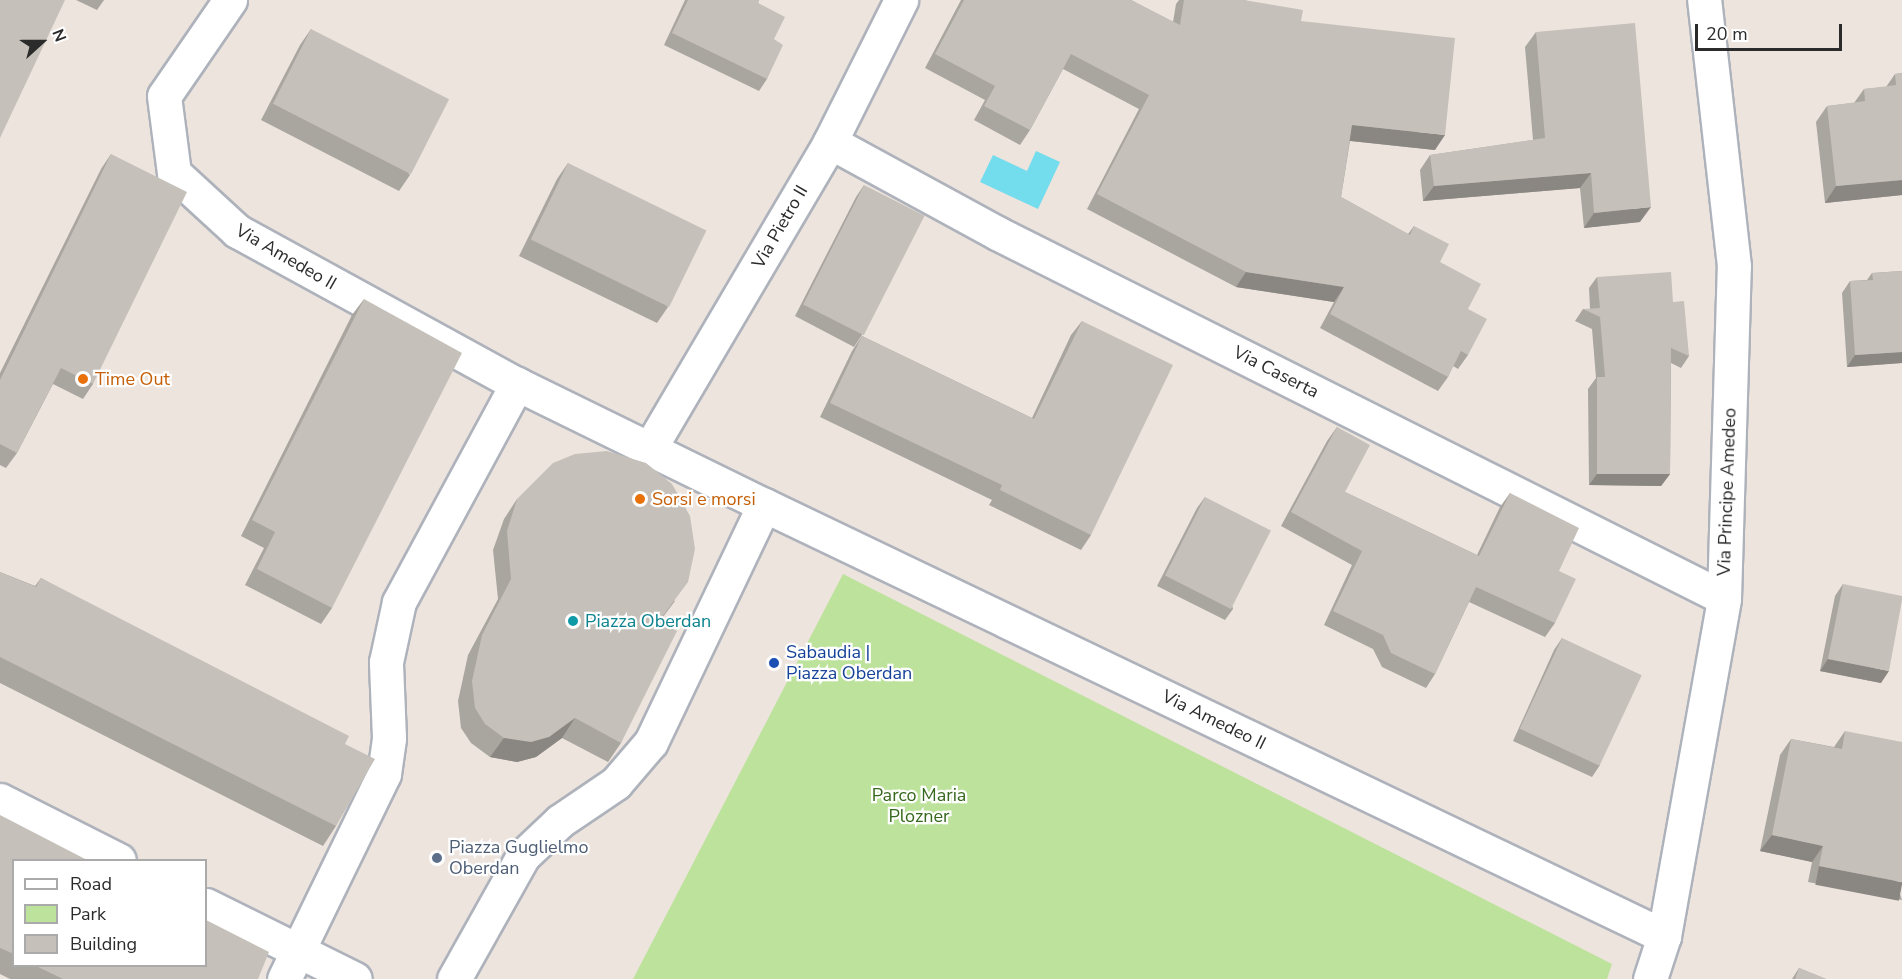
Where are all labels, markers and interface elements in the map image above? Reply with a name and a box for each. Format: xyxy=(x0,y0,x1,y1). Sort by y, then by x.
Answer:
north arrow xyxy=(12,12,72,72)
scale bar xyxy=(1698,12,1845,50)
text: 20 m xyxy=(1706,22,1748,46)
text: N xyxy=(46,26,71,45)
street label: Via Pietro II xyxy=(748,182,812,272)
street label: Via Amedeo II xyxy=(232,219,340,295)
street label: Via Caserta xyxy=(1230,341,1322,403)
place label: Time Out xyxy=(95,368,170,390)
marker: Time Out xyxy=(76,372,90,386)
street label: Via Principe Amedeo xyxy=(1713,408,1741,576)
place label: Sorsi e morsi xyxy=(652,488,756,510)
marker: Sorsi e morsi xyxy=(633,492,647,506)
place label: Piazza Oberdan xyxy=(585,610,711,632)
marker: Piazza Oberdan xyxy=(566,614,580,628)
place label: Sabaudia | Piazza Oberdan xyxy=(786,642,912,684)
marker: Sabaudia | Piazza Oberdan xyxy=(767,656,781,670)
street label: Via Amedeo II xyxy=(1159,686,1269,754)
park label: Parco Maria Plozner xyxy=(872,785,966,828)
place label: Piazza Guglielmo Oberdan xyxy=(449,837,588,880)
marker: Piazza Guglielmo Oberdan xyxy=(430,851,444,865)
legend xyxy=(12,859,207,967)
text: Road xyxy=(70,872,112,896)
text: Park xyxy=(70,902,106,926)
text: Building xyxy=(70,932,137,956)

